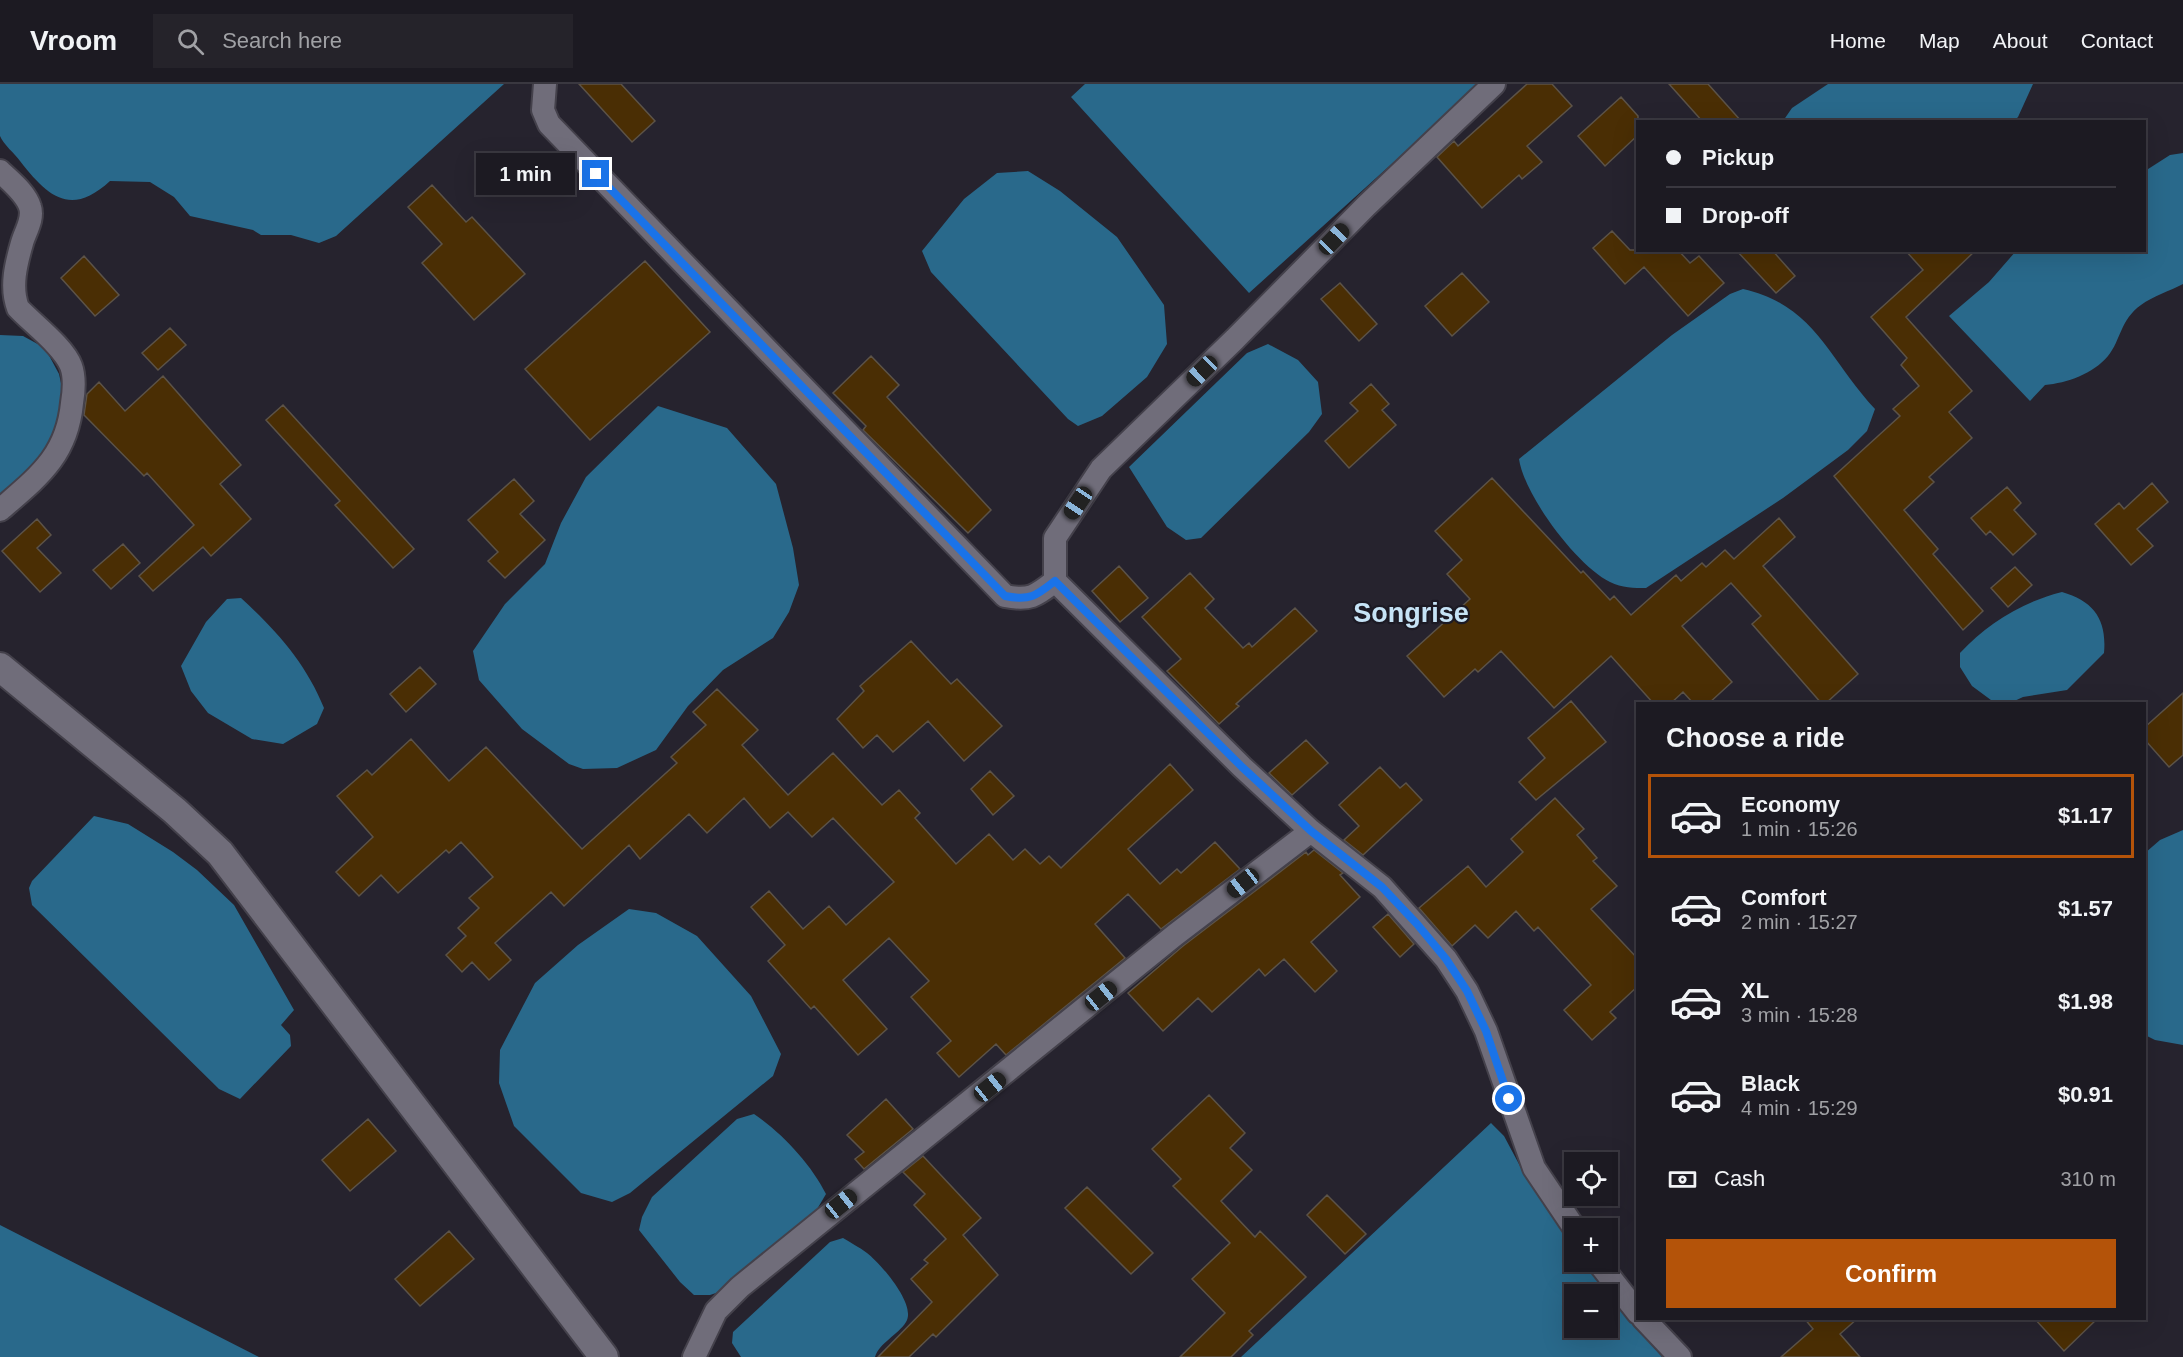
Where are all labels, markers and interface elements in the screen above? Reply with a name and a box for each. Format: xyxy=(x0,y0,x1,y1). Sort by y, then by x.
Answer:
search box xyxy=(153,14,573,68)
text: Vroom xyxy=(30,25,117,56)
icon: search xyxy=(174,25,207,58)
text: Search here xyxy=(222,28,342,53)
text: Home xyxy=(1830,29,1886,52)
text: Map xyxy=(1919,29,1960,52)
text: About xyxy=(1993,29,2048,52)
text: Contact xyxy=(2081,29,2153,52)
text: Pickup xyxy=(1702,145,1774,170)
callout: 1 min xyxy=(476,153,575,195)
route end xyxy=(582,160,609,187)
text: 1 min xyxy=(499,163,552,185)
text: Drop-off xyxy=(1702,203,1789,228)
car xyxy=(1315,220,1353,258)
car xyxy=(1183,352,1221,390)
car xyxy=(1060,483,1096,523)
district label: Songrise xyxy=(1353,598,1469,628)
text: Choose a ride xyxy=(1666,723,1845,753)
icon: car xyxy=(1669,789,1723,843)
text: Economy xyxy=(1741,792,1840,817)
text: $1.17 xyxy=(2058,803,2113,828)
text: 1 min · 15:26 xyxy=(1741,818,1858,840)
car xyxy=(1223,865,1263,901)
icon: car xyxy=(1669,882,1723,936)
text: Comfort xyxy=(1741,885,1827,910)
text: $1.57 xyxy=(2058,896,2113,921)
text: 2 min · 15:27 xyxy=(1741,911,1858,933)
icon: car xyxy=(1669,975,1723,1029)
car xyxy=(1081,978,1121,1014)
text: XL xyxy=(1741,978,1769,1003)
text: $1.98 xyxy=(2058,989,2113,1014)
text: 3 min · 15:28 xyxy=(1741,1004,1858,1026)
icon: car xyxy=(1669,1068,1723,1122)
car xyxy=(970,1069,1010,1105)
text: Black xyxy=(1741,1071,1800,1096)
text: $0.91 xyxy=(2058,1082,2113,1107)
route start xyxy=(1495,1085,1522,1112)
text: 4 min · 15:29 xyxy=(1741,1097,1858,1119)
map controls xyxy=(1564,1152,1618,1338)
button: locate xyxy=(1564,1152,1618,1206)
icon: cash xyxy=(1666,1163,1699,1196)
text: Cash xyxy=(1714,1166,1765,1191)
text: 310 m xyxy=(2060,1168,2116,1190)
car xyxy=(821,1186,861,1222)
button: + xyxy=(1564,1218,1618,1272)
button: Confirm xyxy=(1666,1239,2116,1308)
button: − xyxy=(1564,1284,1618,1338)

